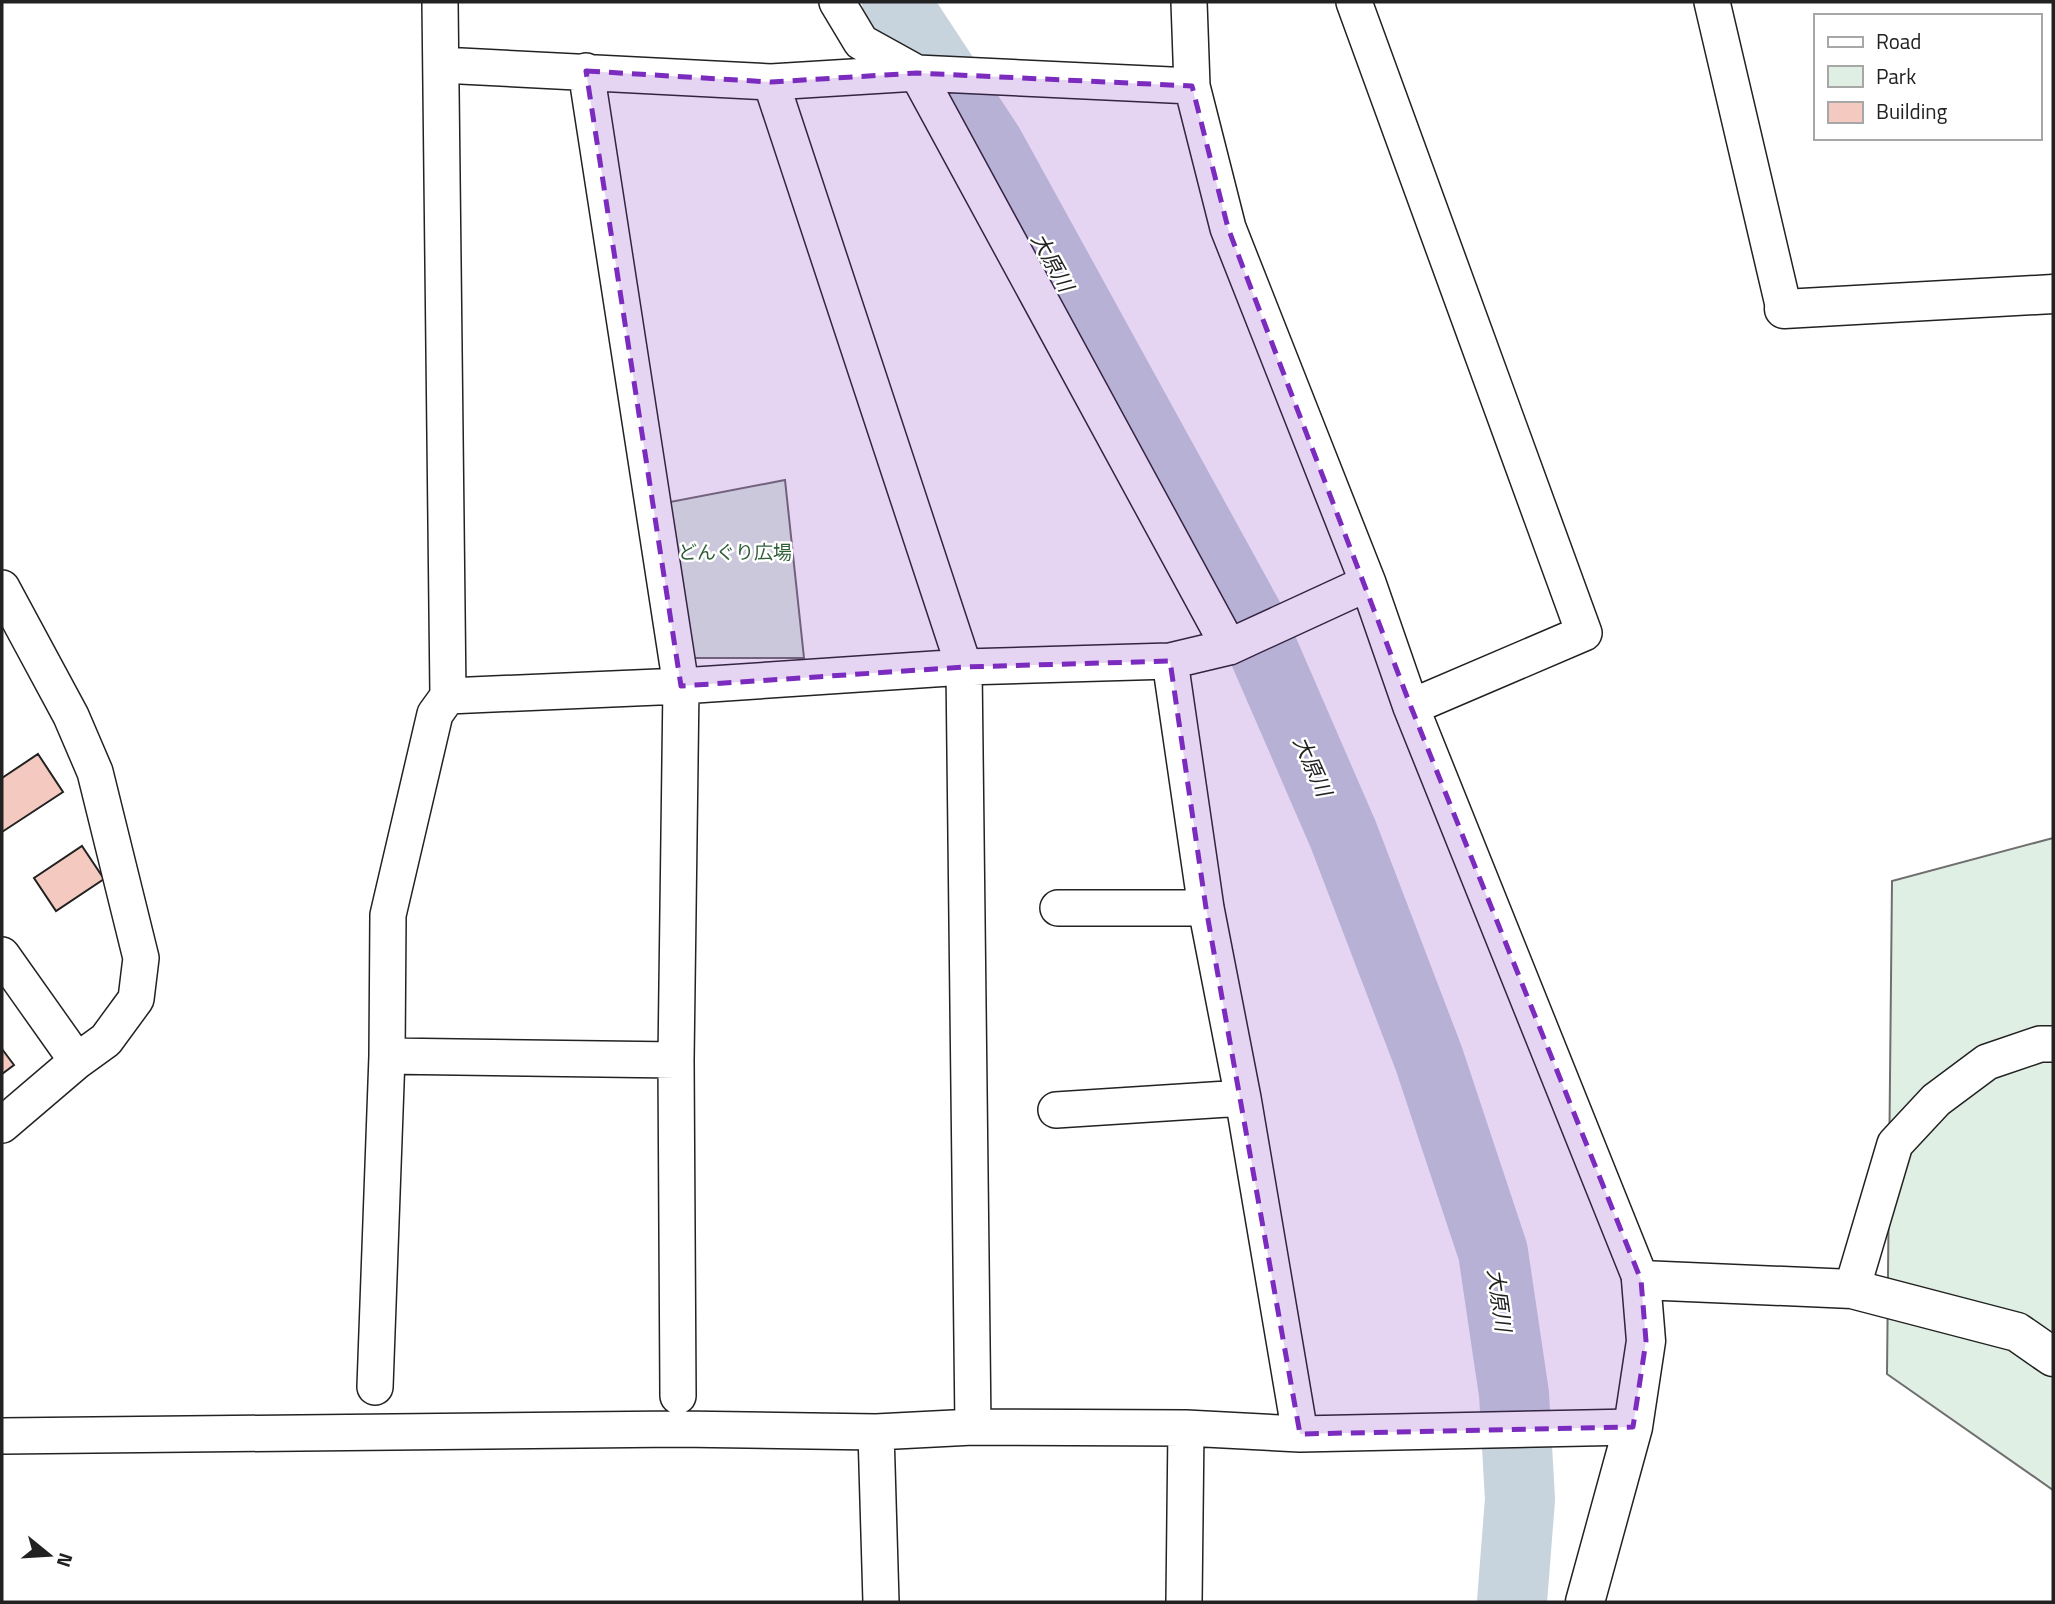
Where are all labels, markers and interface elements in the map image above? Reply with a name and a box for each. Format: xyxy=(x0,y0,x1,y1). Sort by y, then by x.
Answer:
legend xyxy=(1814,14,2041,140)
text: Road xyxy=(1876,25,1921,57)
text: Park xyxy=(1876,60,1916,92)
text: Building xyxy=(1876,95,1948,127)
water label: 大原川 xyxy=(1024,227,1083,299)
park label: どんぐり広場 xyxy=(678,537,792,566)
water label: 大原川 xyxy=(1286,731,1341,803)
water label: 大原川 xyxy=(1480,1267,1521,1335)
north arrow xyxy=(14,1520,84,1590)
text: N xyxy=(50,1550,81,1571)

